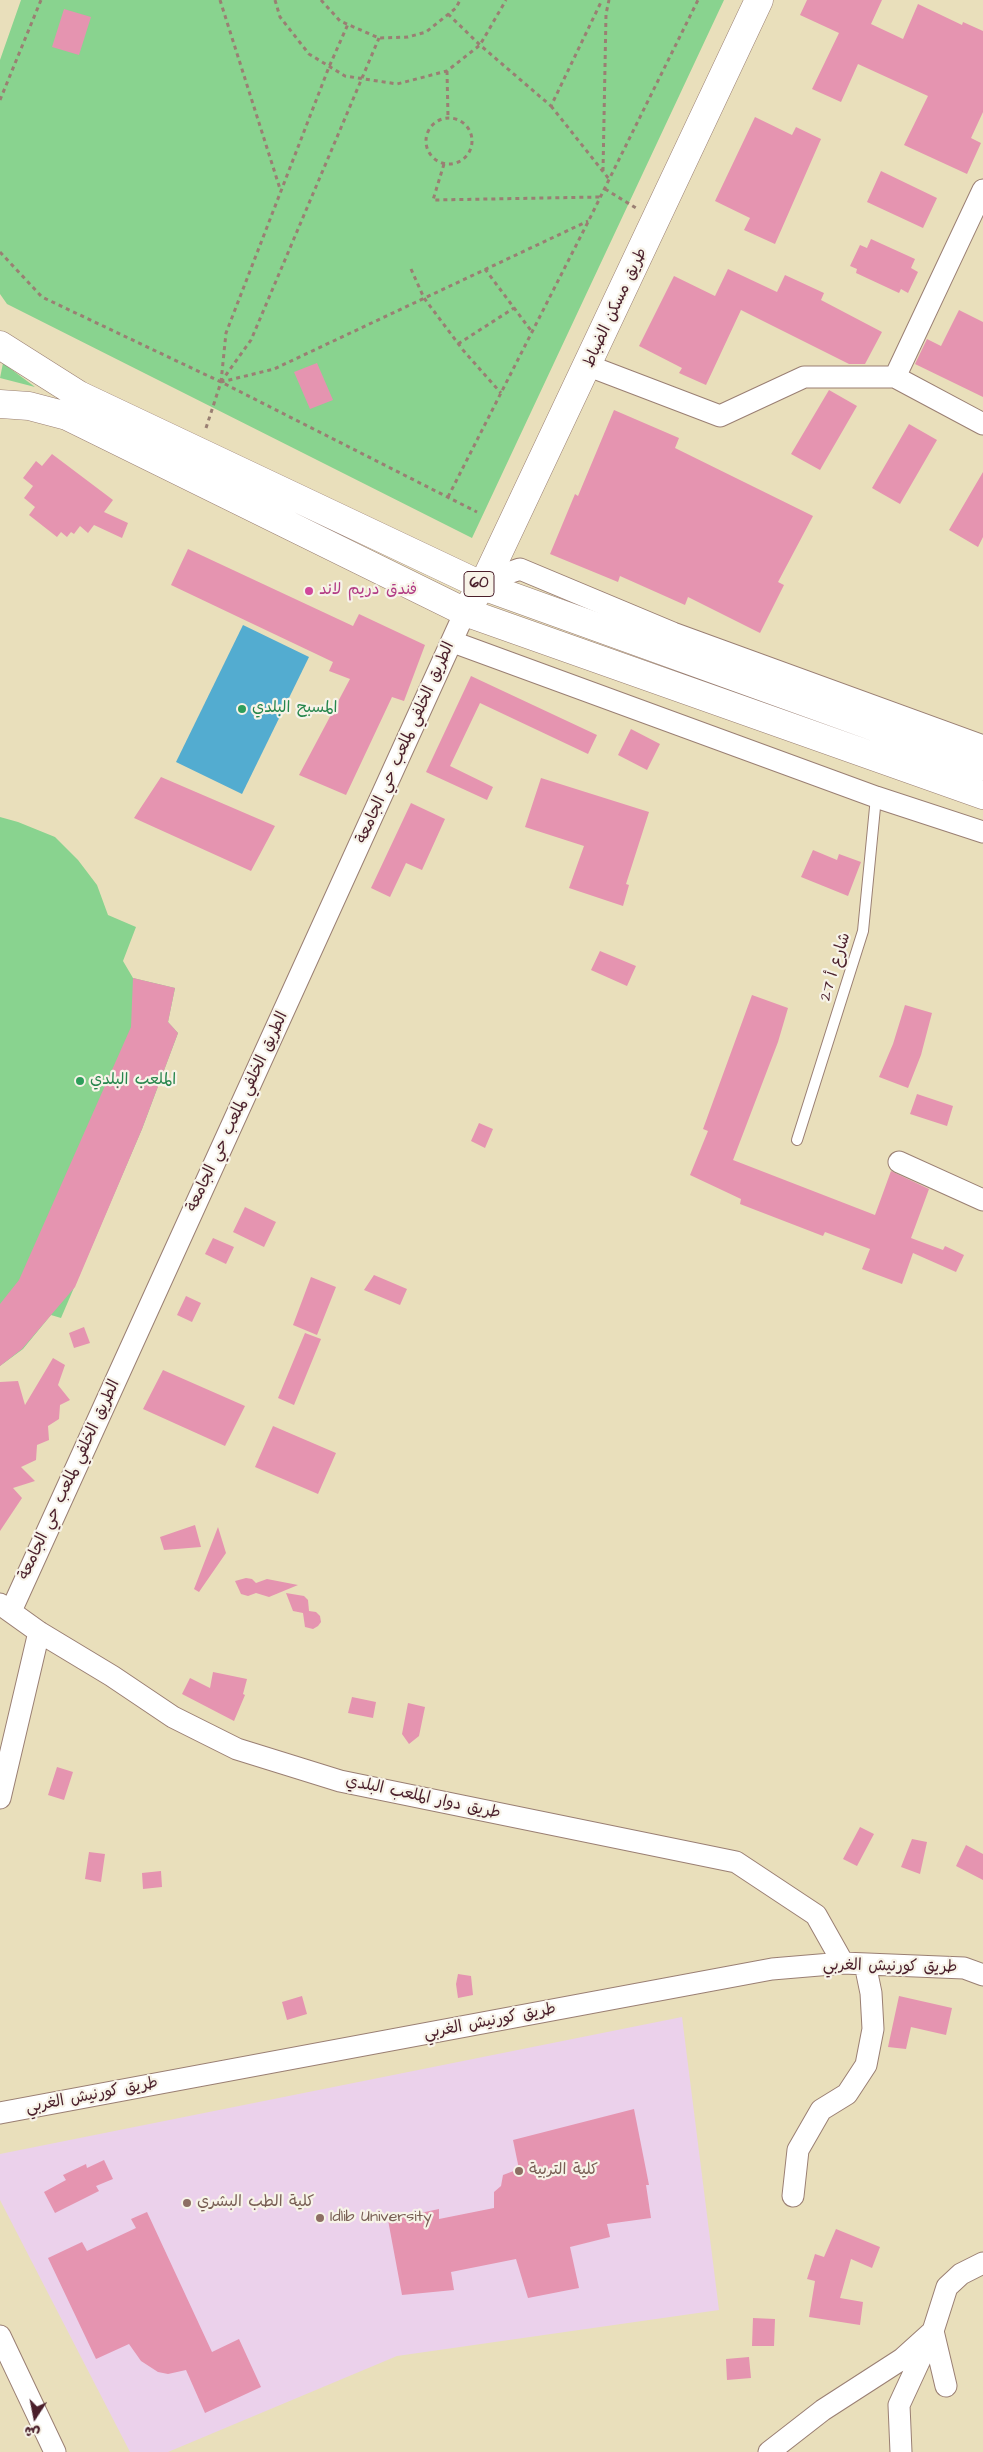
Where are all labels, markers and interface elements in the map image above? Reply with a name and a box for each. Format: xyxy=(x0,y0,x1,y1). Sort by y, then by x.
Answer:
street label: طريق مسكن الضباط xyxy=(580,245,652,371)
road number: 60 xyxy=(464,572,494,596)
place label: فندق دريم لاند xyxy=(319,581,417,601)
marker: فندق دريم لاند xyxy=(303,585,315,597)
street label: الطريق الخلفي لملعب حي الجامعة xyxy=(353,639,459,847)
place label: المسبح البلدي xyxy=(252,699,338,719)
marker: المسبح البلدي xyxy=(236,703,248,715)
street label: شارع أ 27 xyxy=(817,931,855,1003)
street label: الطريق الخلفي لملعب حي الجامعة xyxy=(183,1009,293,1215)
place label: الملعب البلدي xyxy=(90,1071,176,1091)
marker: الملعب البلدي xyxy=(74,1075,86,1087)
street label: الطريق الخلفي لملعب حي الجامعة xyxy=(15,1377,125,1583)
street label: طريق دوار الملعب البلدي xyxy=(344,1772,502,1824)
street label: طريق كورنيش الغربي xyxy=(823,1956,957,1978)
street label: طريق كورنيش الغربي xyxy=(422,2000,558,2044)
street label: طريق كورنيش الغربي xyxy=(24,2074,160,2118)
place label: كلية التربية xyxy=(529,2161,598,2181)
marker: كلية التربية xyxy=(513,2165,525,2177)
place label: كلية الطب البشري xyxy=(197,2193,314,2213)
marker: كلية الطب البشري xyxy=(181,2197,193,2209)
place label: Idlib University xyxy=(330,2208,432,2228)
marker: Idlib University xyxy=(314,2212,326,2224)
north arrow xyxy=(10,2392,60,2442)
text: ش xyxy=(23,2420,42,2443)

